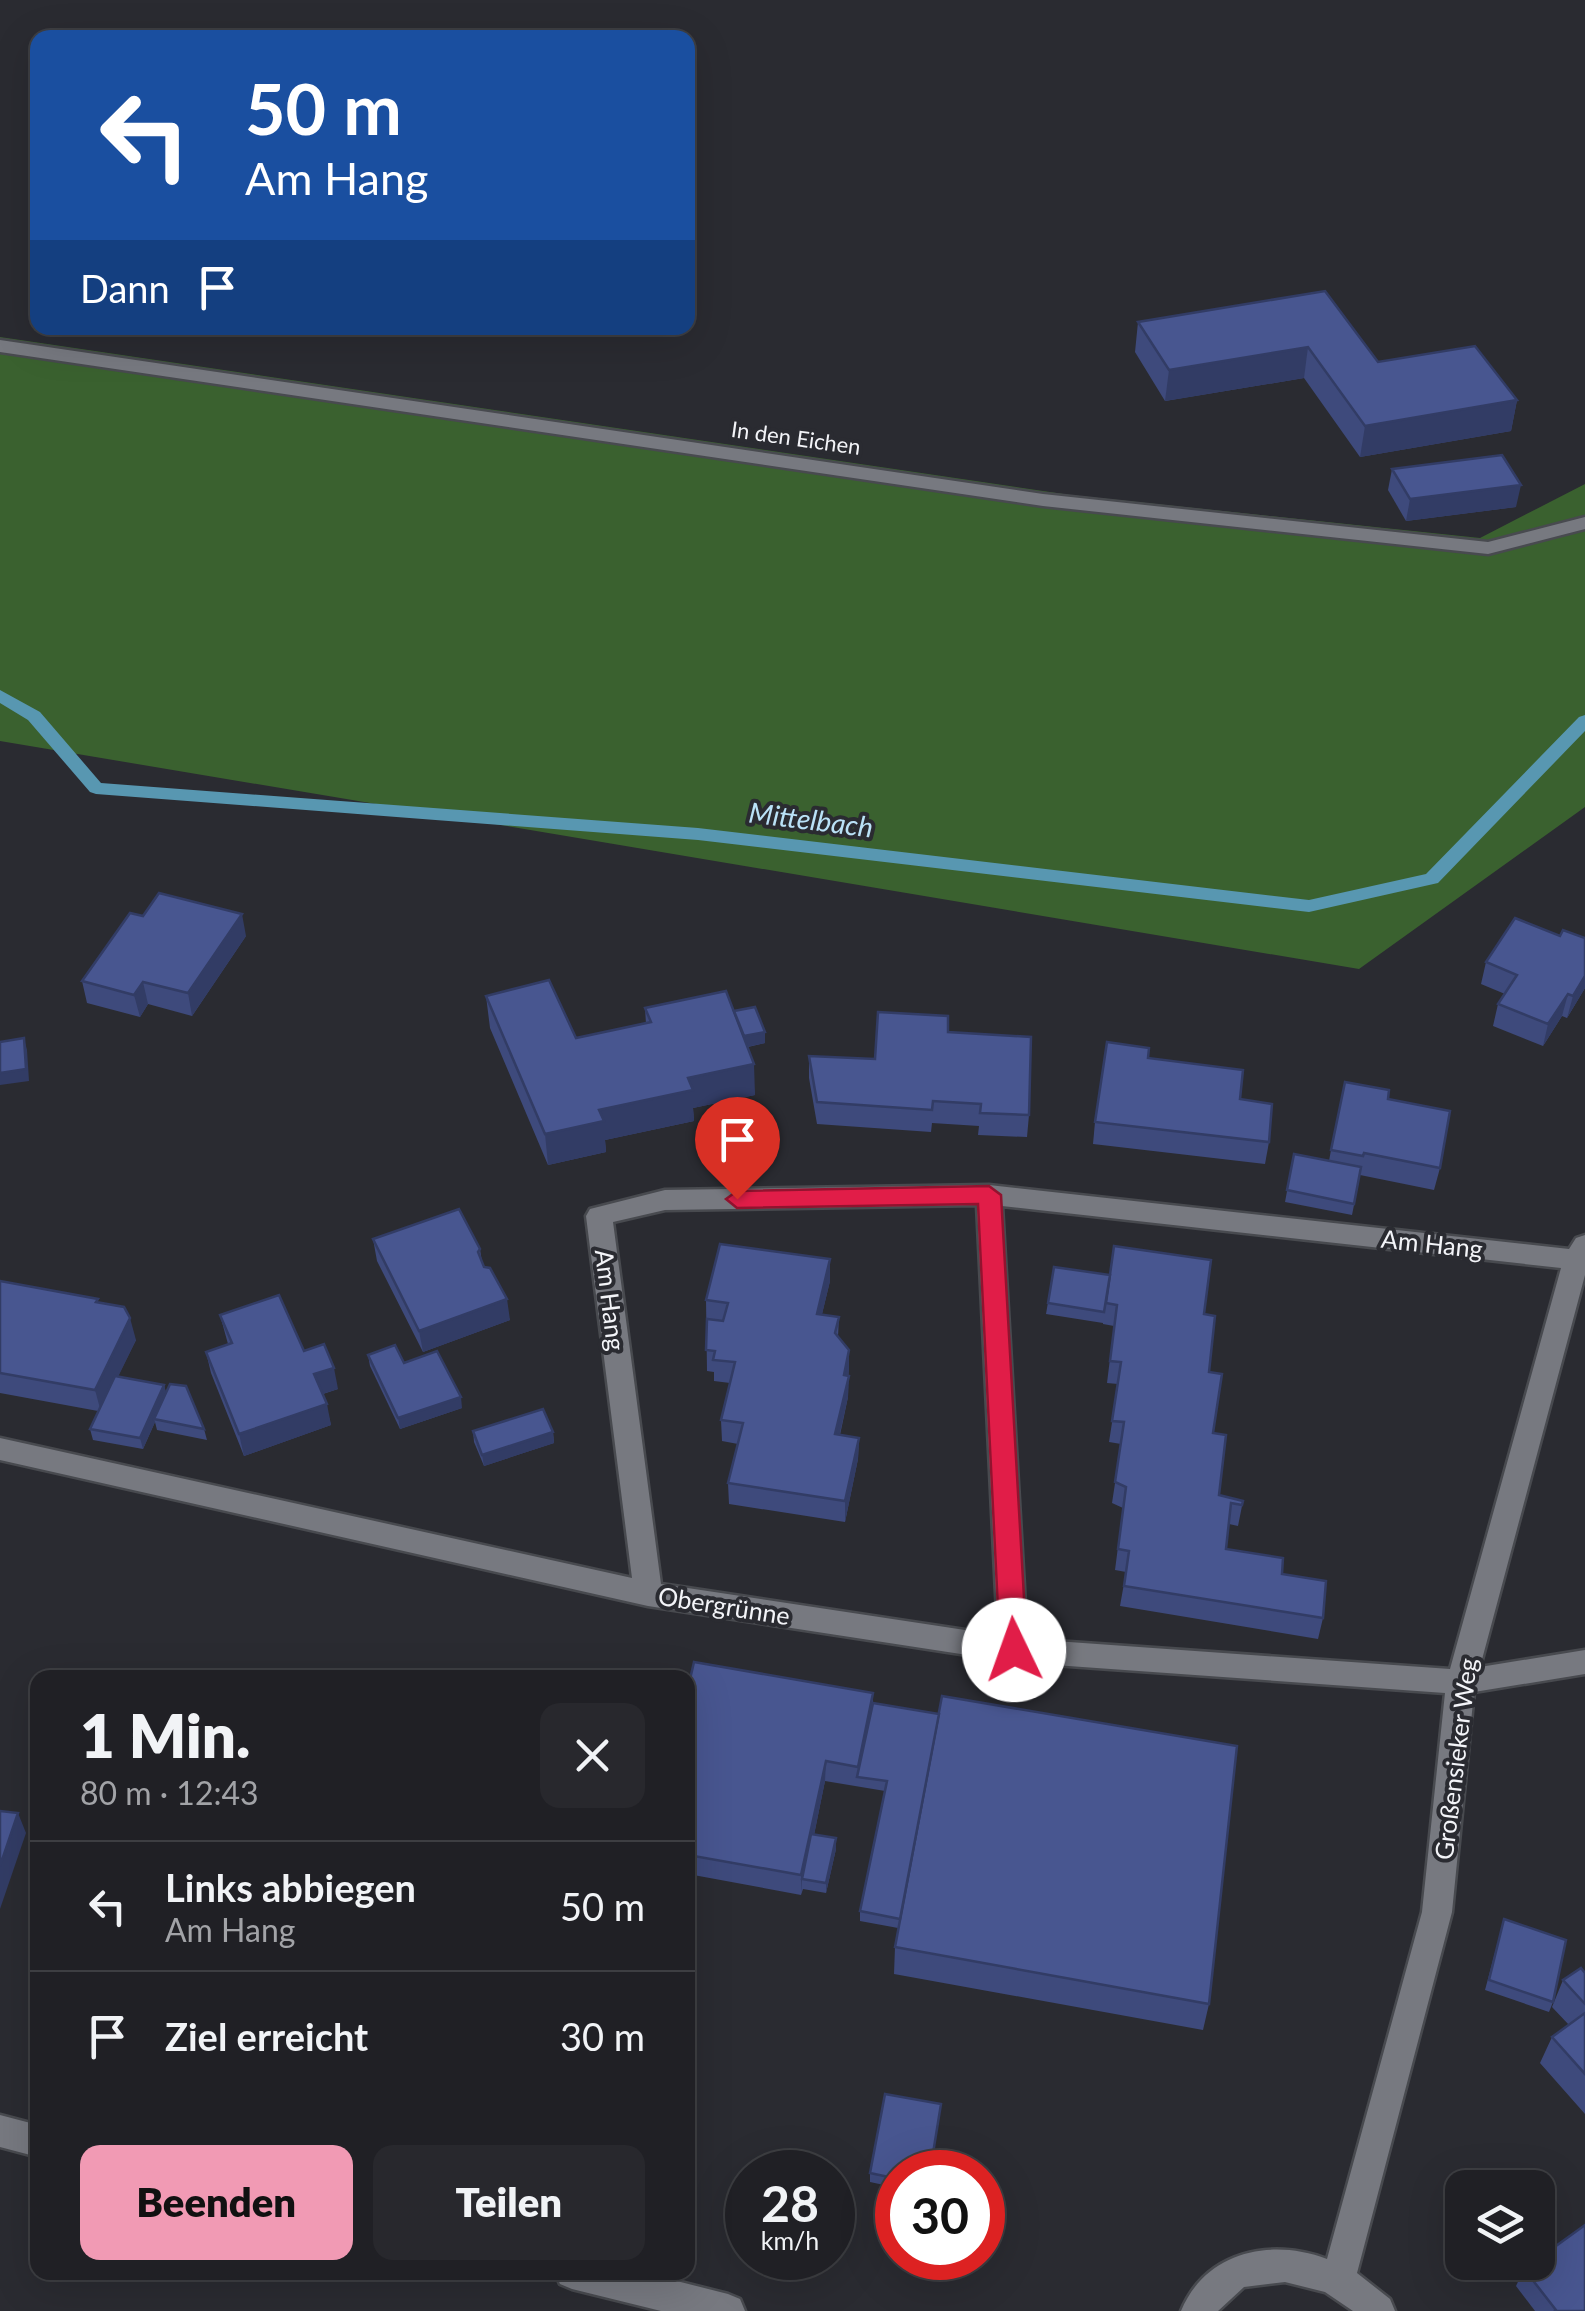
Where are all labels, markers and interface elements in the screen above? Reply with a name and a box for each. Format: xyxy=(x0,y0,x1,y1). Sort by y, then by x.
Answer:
text: 50 m xyxy=(245,66,402,150)
icon: left xyxy=(80,70,210,200)
text: Am Hang xyxy=(245,151,428,205)
icon: arrive xyxy=(190,260,245,315)
text: Dann xyxy=(80,265,170,311)
street label: In den Eichen xyxy=(730,415,862,460)
water label: Mittelbach xyxy=(747,795,875,843)
pin xyxy=(695,1097,780,1200)
icon: arrive xyxy=(710,1112,765,1167)
street label: Am Hang xyxy=(1380,1223,1484,1263)
street label: Am Hang xyxy=(590,1247,632,1352)
street label: Obergrünne xyxy=(656,1580,792,1630)
position arrow xyxy=(962,1598,1066,1702)
street label: Großensieker Weg xyxy=(1428,1656,1482,1861)
text: 1 Min. xyxy=(80,1699,250,1771)
button: close xyxy=(540,1703,645,1808)
text: 80 m · 12:43 xyxy=(80,1773,259,1812)
text: Links abbiegen xyxy=(165,1864,416,1910)
icon: left xyxy=(80,1879,135,1934)
text: 50 m xyxy=(560,1883,645,1929)
text: Am Hang xyxy=(165,1910,295,1949)
icon: arrive xyxy=(80,2009,135,2064)
text: Ziel erreicht xyxy=(165,2013,368,2059)
text: 30 m xyxy=(560,2013,645,2059)
button: Beenden xyxy=(80,2145,353,2260)
button: Teilen xyxy=(373,2145,645,2260)
speed limit sign: 30 xyxy=(875,2150,1005,2280)
map controls xyxy=(1445,2170,1555,2280)
button: layers xyxy=(1445,2170,1555,2280)
text: 28 xyxy=(761,2173,819,2233)
text: km/h xyxy=(761,2225,819,2255)

